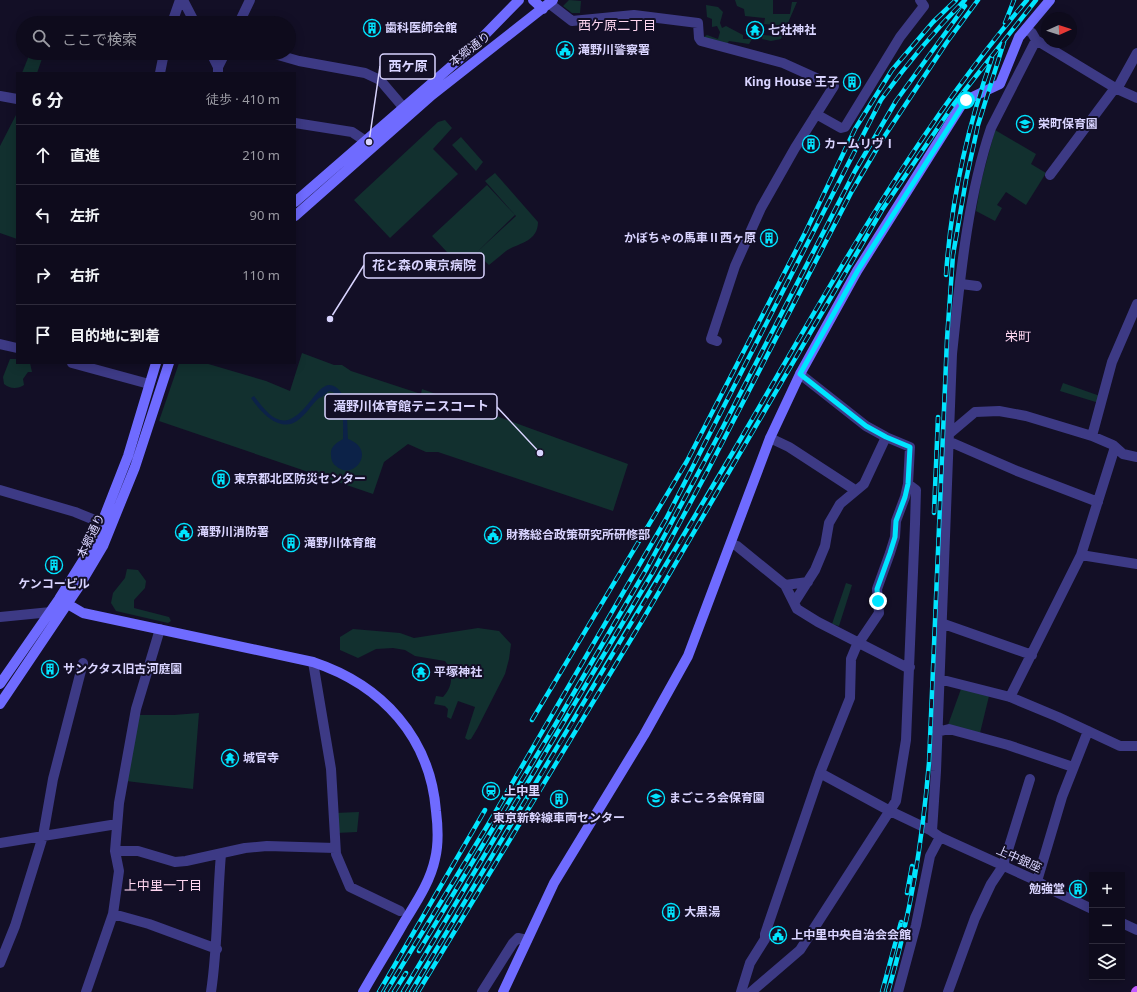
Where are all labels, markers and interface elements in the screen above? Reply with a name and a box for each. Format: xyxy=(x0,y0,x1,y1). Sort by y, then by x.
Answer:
north arrow xyxy=(1041,12,1077,48)
search box xyxy=(16,16,296,60)
district label: 西ケ原二丁目 xyxy=(578,16,656,34)
building icon: 歯科医師会館 xyxy=(362,18,382,38)
place label: 歯科医師会館 xyxy=(385,19,457,36)
temple icon: 七社神社 xyxy=(745,20,765,40)
place label: 七社神社 xyxy=(768,21,816,38)
icon: search xyxy=(30,27,52,49)
street label: 本郷通り xyxy=(445,27,494,70)
text: ここで検索 xyxy=(62,29,137,49)
public building icon: 滝野川警察署 xyxy=(555,40,575,60)
place label: 滝野川警察署 xyxy=(578,41,650,58)
callout: 西ケ原 xyxy=(380,54,435,79)
text: 西ケ原 xyxy=(388,57,428,75)
building icon: King House 王子 xyxy=(842,72,862,92)
place label: King House 王子 xyxy=(744,73,839,90)
text: 6 分 xyxy=(32,88,63,111)
text: 徒歩 · 410 m xyxy=(206,90,280,108)
route start xyxy=(957,91,975,109)
school or university icon: 栄町保育園 xyxy=(1015,114,1035,134)
place label: 栄町保育園 xyxy=(1038,115,1098,132)
building icon: カームリヴⅠ xyxy=(801,134,821,154)
place label: カームリヴⅠ xyxy=(824,135,896,152)
icon: ahead xyxy=(32,144,54,166)
text: 直進 xyxy=(70,145,100,165)
text: 210 m xyxy=(242,146,280,164)
icon: left xyxy=(32,204,54,226)
text: 左折 xyxy=(70,205,100,225)
text: 90 m xyxy=(250,206,280,224)
building icon: かぼちゃの馬車Ⅱ西ヶ原 xyxy=(759,228,779,248)
place label: かぼちゃの馬車Ⅱ西ヶ原 xyxy=(624,229,756,246)
callout: 花と森の東京病院 xyxy=(364,253,484,278)
text: 花と森の東京病院 xyxy=(372,256,476,274)
icon: right xyxy=(32,264,54,286)
text: 右折 xyxy=(70,265,100,285)
text: 110 m xyxy=(242,266,280,284)
icon: arrive xyxy=(32,324,54,346)
text: 目的地に到着 xyxy=(70,325,160,345)
district label: 栄町 xyxy=(1005,327,1031,345)
callout: 滝野川体育館テニスコート xyxy=(325,394,497,419)
text: 滝野川体育館テニスコート xyxy=(333,397,489,415)
building icon: 東京都北区防災センター xyxy=(211,469,231,489)
place label: 東京都北区防災センター xyxy=(234,470,366,487)
street label: 本郷通り xyxy=(72,510,109,561)
public building icon: 滝野川消防署 xyxy=(174,522,194,542)
place label: 滝野川消防署 xyxy=(197,523,269,540)
public building icon: 財務総合政策研究所研修部 xyxy=(483,525,503,545)
place label: 財務総合政策研究所研修部 xyxy=(506,526,650,543)
building icon: 滝野川体育館 xyxy=(281,533,301,553)
place label: 滝野川体育館 xyxy=(304,534,376,551)
building icon: ケンコービル xyxy=(44,555,64,575)
place label: ケンコービル xyxy=(18,575,90,592)
route end xyxy=(869,592,887,610)
building icon: サンクタス旧古河庭園 xyxy=(40,659,60,679)
place label: サンクタス旧古河庭園 xyxy=(63,660,183,677)
temple icon: 平塚神社 xyxy=(411,662,431,682)
place label: 平塚神社 xyxy=(434,663,482,680)
temple icon: 城官寺 xyxy=(220,748,240,768)
place label: 城官寺 xyxy=(243,749,279,766)
station icon: 上中里 xyxy=(481,781,501,801)
place label: 上中里 xyxy=(504,782,540,799)
school or university icon: まごころ会保育園 xyxy=(646,788,666,808)
building icon: 東京新幹線車両センター xyxy=(549,789,569,809)
place label: まごころ会保育園 xyxy=(669,789,765,806)
place label: 東京新幹線車両センター xyxy=(493,809,625,826)
street label: 上中銀座 xyxy=(994,841,1045,876)
map controls xyxy=(1089,872,1125,980)
button: + xyxy=(1089,872,1125,908)
district label: 上中里一丁目 xyxy=(124,876,202,894)
building icon: 勉強堂 xyxy=(1068,879,1088,899)
place label: 勉強堂 xyxy=(1029,880,1065,897)
building icon: 大黒湯 xyxy=(661,902,681,922)
place label: 大黒湯 xyxy=(684,903,720,920)
button: − xyxy=(1089,908,1125,944)
public building icon: 上中里中央自治会会館 xyxy=(768,925,788,945)
place label: 上中里中央自治会会館 xyxy=(791,926,911,943)
button: layers xyxy=(1089,944,1125,980)

